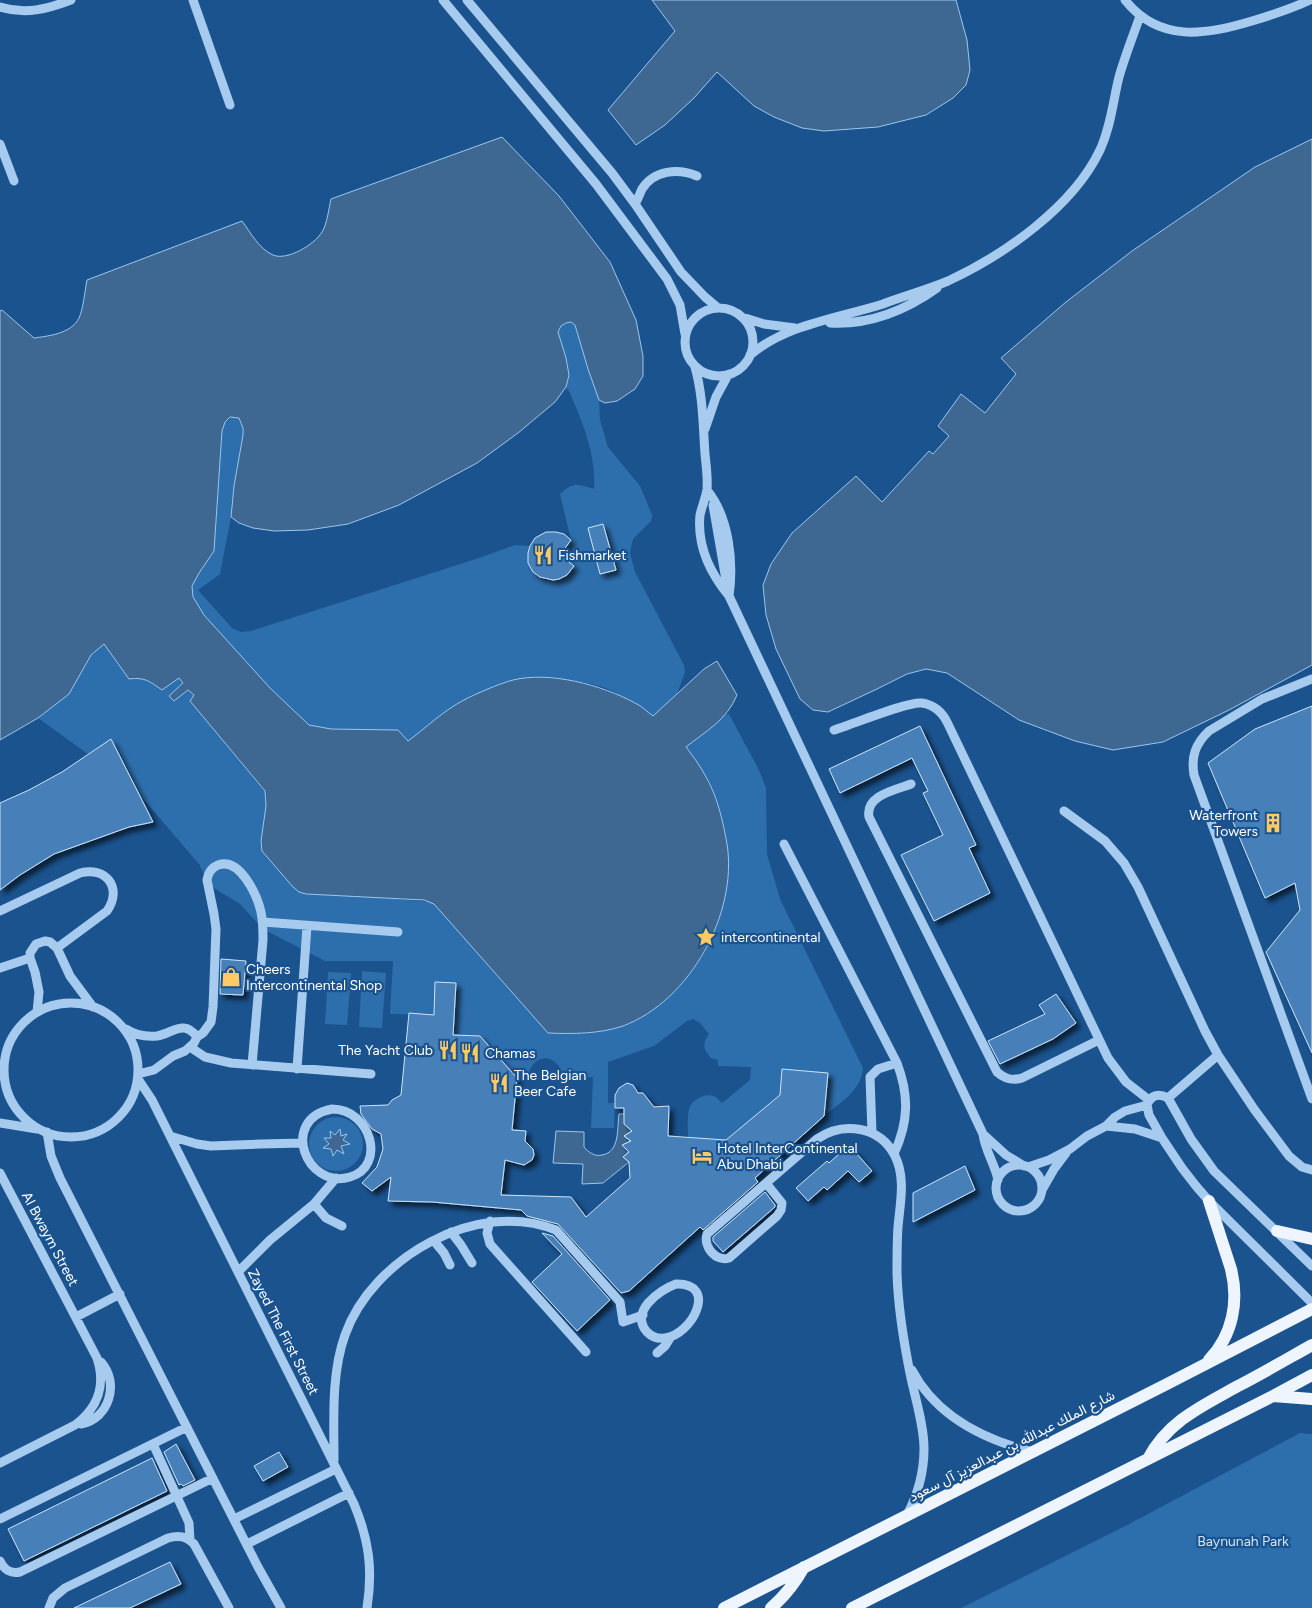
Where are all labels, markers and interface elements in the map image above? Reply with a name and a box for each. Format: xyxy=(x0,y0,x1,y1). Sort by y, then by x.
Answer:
restaurant icon: Fishmarket xyxy=(532,544,554,566)
place label: Fishmarket xyxy=(558,547,627,564)
place label: Waterfront Towers xyxy=(1189,807,1258,840)
building icon: Waterfront Towers xyxy=(1262,812,1284,834)
place icon: intercontinental xyxy=(695,926,717,948)
place label: intercontinental xyxy=(721,929,820,946)
place label: Cheers Intercontinental Shop xyxy=(246,961,382,994)
shop icon: Cheers Intercontinental Shop xyxy=(220,966,242,988)
restaurant icon: The Yacht Club xyxy=(437,1039,459,1061)
place label: The Yacht Club xyxy=(338,1042,433,1059)
restaurant icon: Chamas xyxy=(459,1042,481,1064)
place label: Chamas xyxy=(485,1045,536,1062)
place label: The Belgian Beer Cafe xyxy=(514,1067,587,1100)
restaurant icon: The Belgian Beer Cafe xyxy=(488,1072,510,1094)
place label: Hotel InterContinental Abu Dhabi xyxy=(717,1140,858,1173)
hotel icon: Hotel InterContinental Abu Dhabi xyxy=(691,1145,713,1167)
street label: Al Bwaym Street xyxy=(18,1189,82,1289)
street label: Zayed The First Street xyxy=(244,1266,322,1398)
street label: شارع الملك عبدالله بن عبدالعزيز آل سعود xyxy=(906,1387,1119,1507)
park label: Baynunah Park xyxy=(1197,1533,1289,1550)

